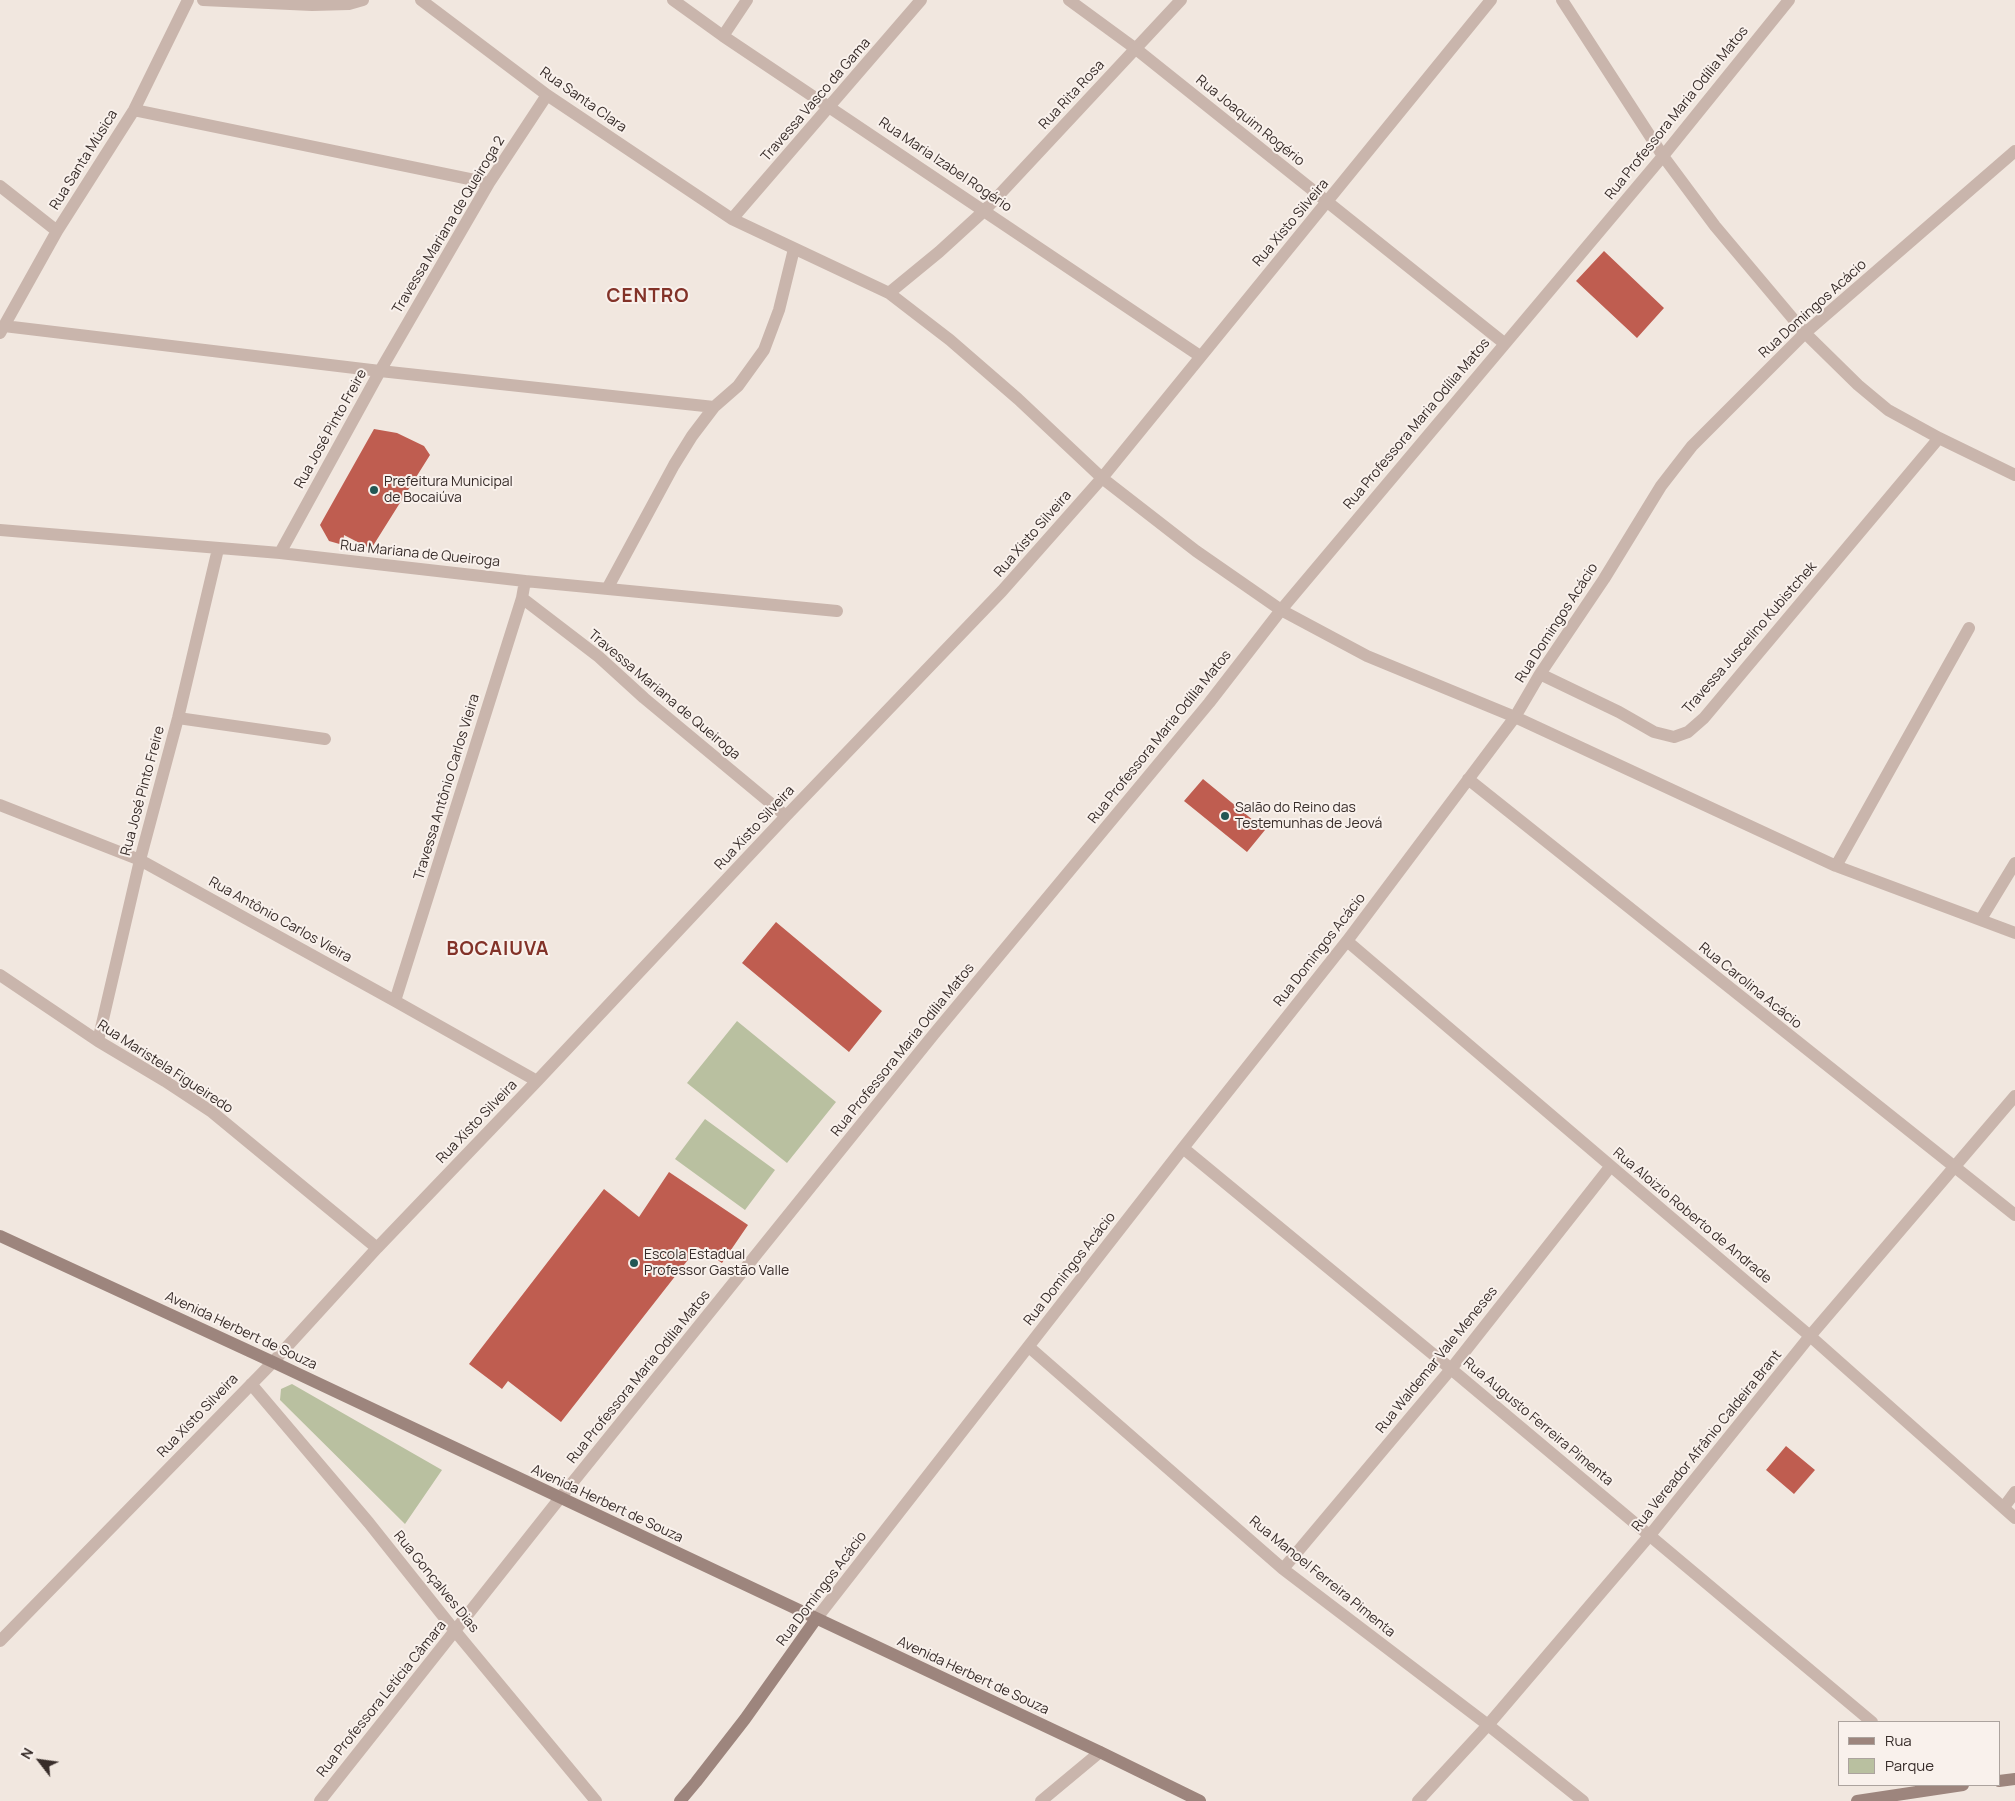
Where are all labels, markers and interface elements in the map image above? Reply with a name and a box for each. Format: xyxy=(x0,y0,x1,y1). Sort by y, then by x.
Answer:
street label: Rua Professora Maria Odília Matos xyxy=(1602,23,1752,203)
street label: Travessa Vasco da Gama xyxy=(758,35,874,165)
street label: Rua Rita Rosa xyxy=(1036,57,1108,133)
street label: Rua Santa Clara xyxy=(536,64,630,136)
street label: Rua Joaquim Rogério xyxy=(1192,72,1308,170)
street label: Rua Santa Música xyxy=(46,107,122,213)
street label: Rua Maria Izabel Rogério xyxy=(875,114,1015,216)
street label: Travessa Mariana de Queiroga 2 xyxy=(389,133,509,317)
street label: Rua Xisto Silveira xyxy=(1249,176,1333,270)
street label: Rua Domingos Acácio xyxy=(1756,256,1870,362)
district label: CENTRO xyxy=(606,286,690,308)
street label: Rua Professora Maria Odília Matos xyxy=(1340,335,1494,513)
street label: Rua José Pinto Freire xyxy=(291,366,371,492)
place label: Prefeitura Municipal de Bocaiúva xyxy=(384,474,513,507)
marker: Prefeitura Municipal de Bocaiúva xyxy=(368,484,380,496)
street label: Rua Xisto Silveira xyxy=(991,487,1075,581)
street label: Rua Mariana de Queiroga xyxy=(339,537,501,571)
street label: Travessa Juscelino Kubistchek xyxy=(1680,559,1820,717)
street label: Rua Domingos Acácio xyxy=(1512,560,1602,686)
street label: Travessa Mariana de Queiroga xyxy=(585,626,743,764)
street label: Rua Professora Maria Odília Matos xyxy=(1085,647,1235,827)
street label: Travessa Antônio Carlos Vieira xyxy=(411,692,483,882)
street label: Rua José Pinto Freire xyxy=(118,724,168,858)
street label: Rua Xisto Silveira xyxy=(712,782,798,874)
place label: Salão do Reino das Testemunhas de Jeová xyxy=(1235,800,1382,832)
marker: Salão do Reino das Testemunhas de Jeová xyxy=(1219,810,1231,822)
street label: Rua Antônio Carlos Vieira xyxy=(205,874,355,966)
street label: Rua Domingos Acácio xyxy=(1271,890,1369,1010)
district label: BOCAIUVA xyxy=(445,939,551,961)
street label: Rua Carolina Acácio xyxy=(1695,939,1805,1033)
street label: Rua Professora Maria Odília Matos xyxy=(828,960,978,1140)
street label: Rua Maristela Figueiredo xyxy=(94,1017,236,1117)
street label: Rua Xisto Silveira xyxy=(433,1077,521,1167)
street label: Rua Aloizio Roberto de Andrade xyxy=(1609,1145,1775,1287)
street label: Rua Domingos Acácio xyxy=(1021,1209,1119,1329)
place label: Escola Estadual Professor Gastão Valle xyxy=(644,1247,789,1280)
marker: Escola Estadual Professor Gastão Valle xyxy=(628,1257,640,1269)
street label: Rua Waldemar Vale Meneses xyxy=(1373,1283,1501,1437)
street label: Rua Professora Maria Odília Matos xyxy=(564,1287,714,1467)
street label: Avenida Herbert de Souza xyxy=(162,1288,320,1374)
street label: Rua Vereador Afrânio Caldeira Brant xyxy=(1629,1347,1785,1535)
street label: Rua Augusto Ferreira Pimenta xyxy=(1460,1354,1616,1490)
street label: Rua Xisto Silveira xyxy=(154,1371,242,1461)
street label: Avenida Herbert de Souza xyxy=(528,1461,686,1547)
street label: Rua Manoel Ferreira Pimenta xyxy=(1246,1513,1398,1641)
street label: Rua Gonçalves Dias xyxy=(390,1528,482,1636)
street label: Rua Domingos Acácio xyxy=(773,1528,871,1650)
street label: Rua Professora Letícia Câmara xyxy=(314,1618,450,1780)
street label: Avenida Herbert de Souza xyxy=(894,1633,1052,1719)
legend xyxy=(1838,1721,2000,1786)
text: Rua xyxy=(1885,1730,1912,1751)
north arrow xyxy=(15,1736,65,1786)
text: N xyxy=(16,1744,37,1762)
text: Parque xyxy=(1885,1755,1934,1776)

